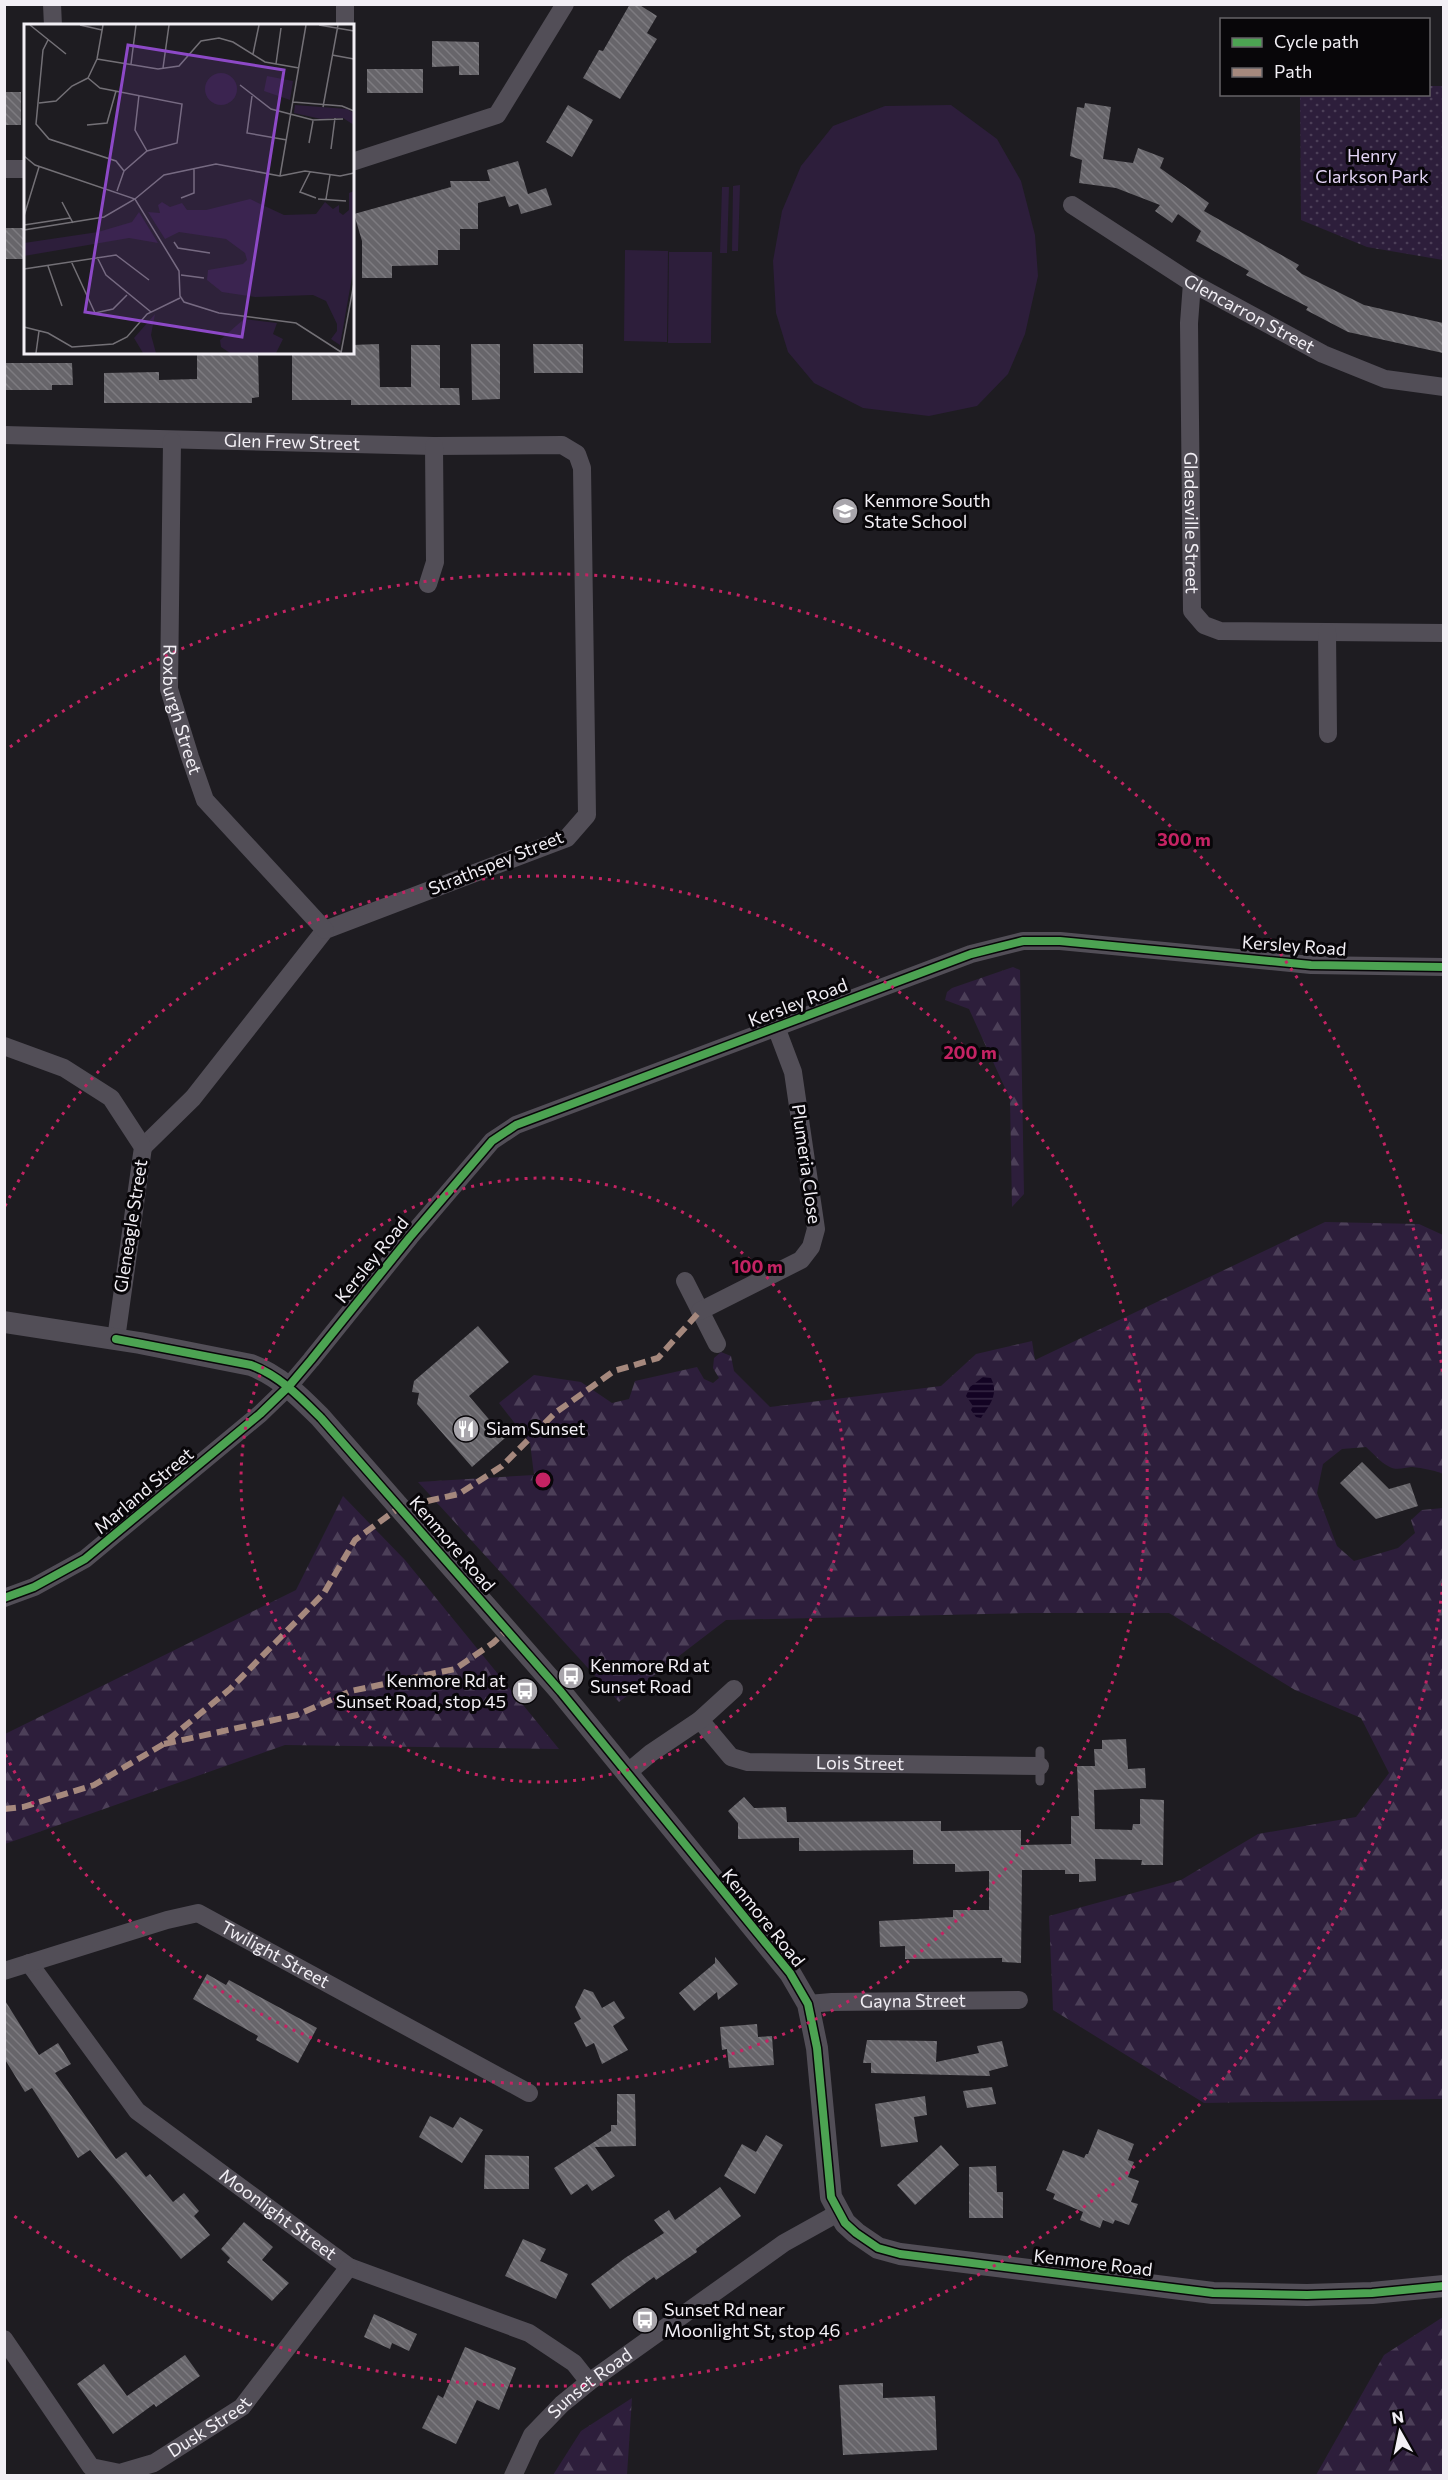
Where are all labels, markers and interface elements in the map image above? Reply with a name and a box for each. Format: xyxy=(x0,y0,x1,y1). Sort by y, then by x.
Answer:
legend xyxy=(1220,18,1430,96)
inset map xyxy=(24,24,354,354)
text: Cycle path xyxy=(1274,30,1359,52)
text: Path xyxy=(1274,60,1312,82)
park label: Henry Clarkson Park xyxy=(1315,144,1429,187)
street label: Glencarron Street xyxy=(1180,269,1319,357)
street label: Glen Frew Street xyxy=(224,429,360,454)
street label: Gladesville Street xyxy=(1180,452,1204,594)
place label: Kenmore South State School xyxy=(864,489,991,532)
school or university icon: Kenmore South State School xyxy=(830,496,860,526)
street label: Roxburgh Street xyxy=(159,644,207,777)
street label: Strathspey Street xyxy=(425,825,566,899)
text: 300 m xyxy=(1157,828,1211,850)
street label: Kersley Road xyxy=(1241,930,1347,960)
street label: Kersley Road xyxy=(745,973,850,1031)
text: 200 m xyxy=(943,1041,997,1063)
street label: Plumeria Close xyxy=(788,1102,826,1225)
street label: Gleneagle Street xyxy=(109,1158,151,1294)
street label: Kersley Road xyxy=(330,1212,413,1307)
text: 100 m xyxy=(731,1255,783,1277)
restaurant icon: Siam Sunset xyxy=(451,1414,481,1444)
place label: Siam Sunset xyxy=(486,1417,586,1439)
street label: Marland Street xyxy=(89,1442,197,1538)
centre of rings xyxy=(533,1470,553,1490)
street label: Kenmore Road xyxy=(405,1491,500,1596)
place label: Kenmore Rd at Sunset Road xyxy=(590,1654,710,1697)
bus stop icon: Kenmore Rd at Sunset Road xyxy=(556,1661,586,1691)
place label: Kenmore Rd at Sunset Road, stop 45 xyxy=(336,1669,506,1712)
bus stop icon: Kenmore Rd at Sunset Road, stop 45 xyxy=(510,1676,540,1706)
street label: Lois Street xyxy=(816,1751,904,1774)
street label: Kenmore Road xyxy=(718,1864,810,1971)
street label: Twilight Street xyxy=(217,1915,333,1992)
street label: Gayna Street xyxy=(860,1989,966,2012)
street label: Moonlight Street xyxy=(215,2163,341,2264)
street label: Kenmore Road xyxy=(1032,2244,1154,2280)
place label: Sunset Rd near Moonlight St, stop 46 xyxy=(664,2298,840,2341)
bus stop icon: Sunset Rd near Moonlight St, stop 46 xyxy=(630,2305,660,2335)
street label: Sunset Road xyxy=(542,2343,636,2422)
street label: Dusk Street xyxy=(163,2392,256,2462)
north arrow xyxy=(1370,2402,1430,2462)
text: N xyxy=(1390,2406,1405,2427)

